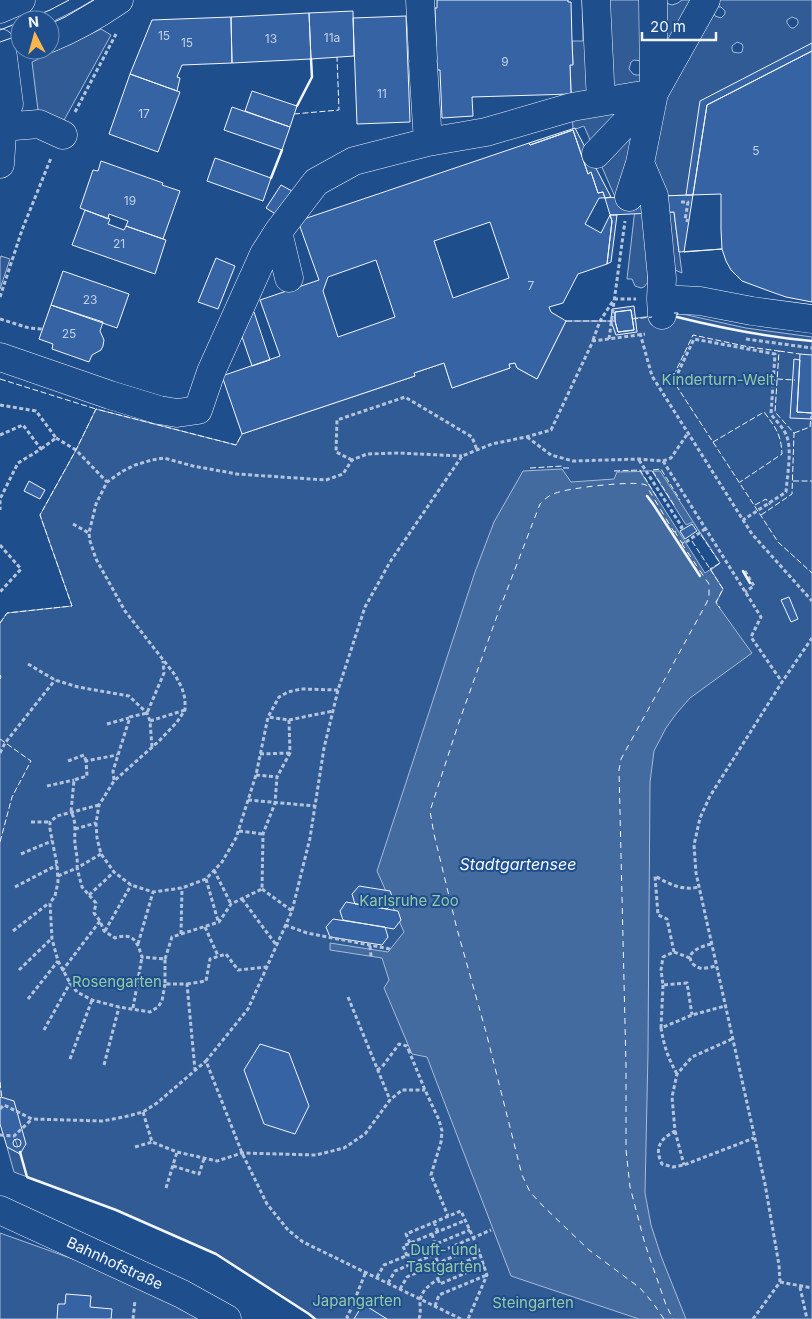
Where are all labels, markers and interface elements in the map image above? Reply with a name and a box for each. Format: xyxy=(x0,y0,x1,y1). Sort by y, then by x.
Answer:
north arrow xyxy=(10,10,60,60)
scale bar xyxy=(642,10,716,42)
text: N xyxy=(27,13,40,31)
text: 20 m xyxy=(650,17,686,36)
house number: 15 xyxy=(158,28,170,43)
house number: 11a xyxy=(324,30,340,45)
house number: 13 xyxy=(265,31,277,46)
house number: 15 xyxy=(181,35,193,50)
house number: 9 xyxy=(501,54,509,69)
house number: 11 xyxy=(377,86,387,101)
house number: 17 xyxy=(138,106,150,121)
house number: 5 xyxy=(752,143,760,158)
house number: 19 xyxy=(124,193,136,208)
house number: 21 xyxy=(113,236,125,251)
house number: 7 xyxy=(528,278,535,293)
house number: 23 xyxy=(83,292,97,307)
house number: 25 xyxy=(62,326,76,341)
park label: Kinderturn-Welt xyxy=(662,370,774,389)
water label: Stadtgartensee xyxy=(460,854,576,874)
park label: Karlsruhe Zoo xyxy=(359,891,459,910)
park label: Rosengarten xyxy=(72,972,162,991)
street label: Bahnhofstraße xyxy=(64,1232,166,1294)
park label: Duft- und Tastgarten xyxy=(406,1240,482,1276)
park label: Japangarten xyxy=(312,1291,402,1310)
park label: Steingarten xyxy=(492,1293,574,1312)

